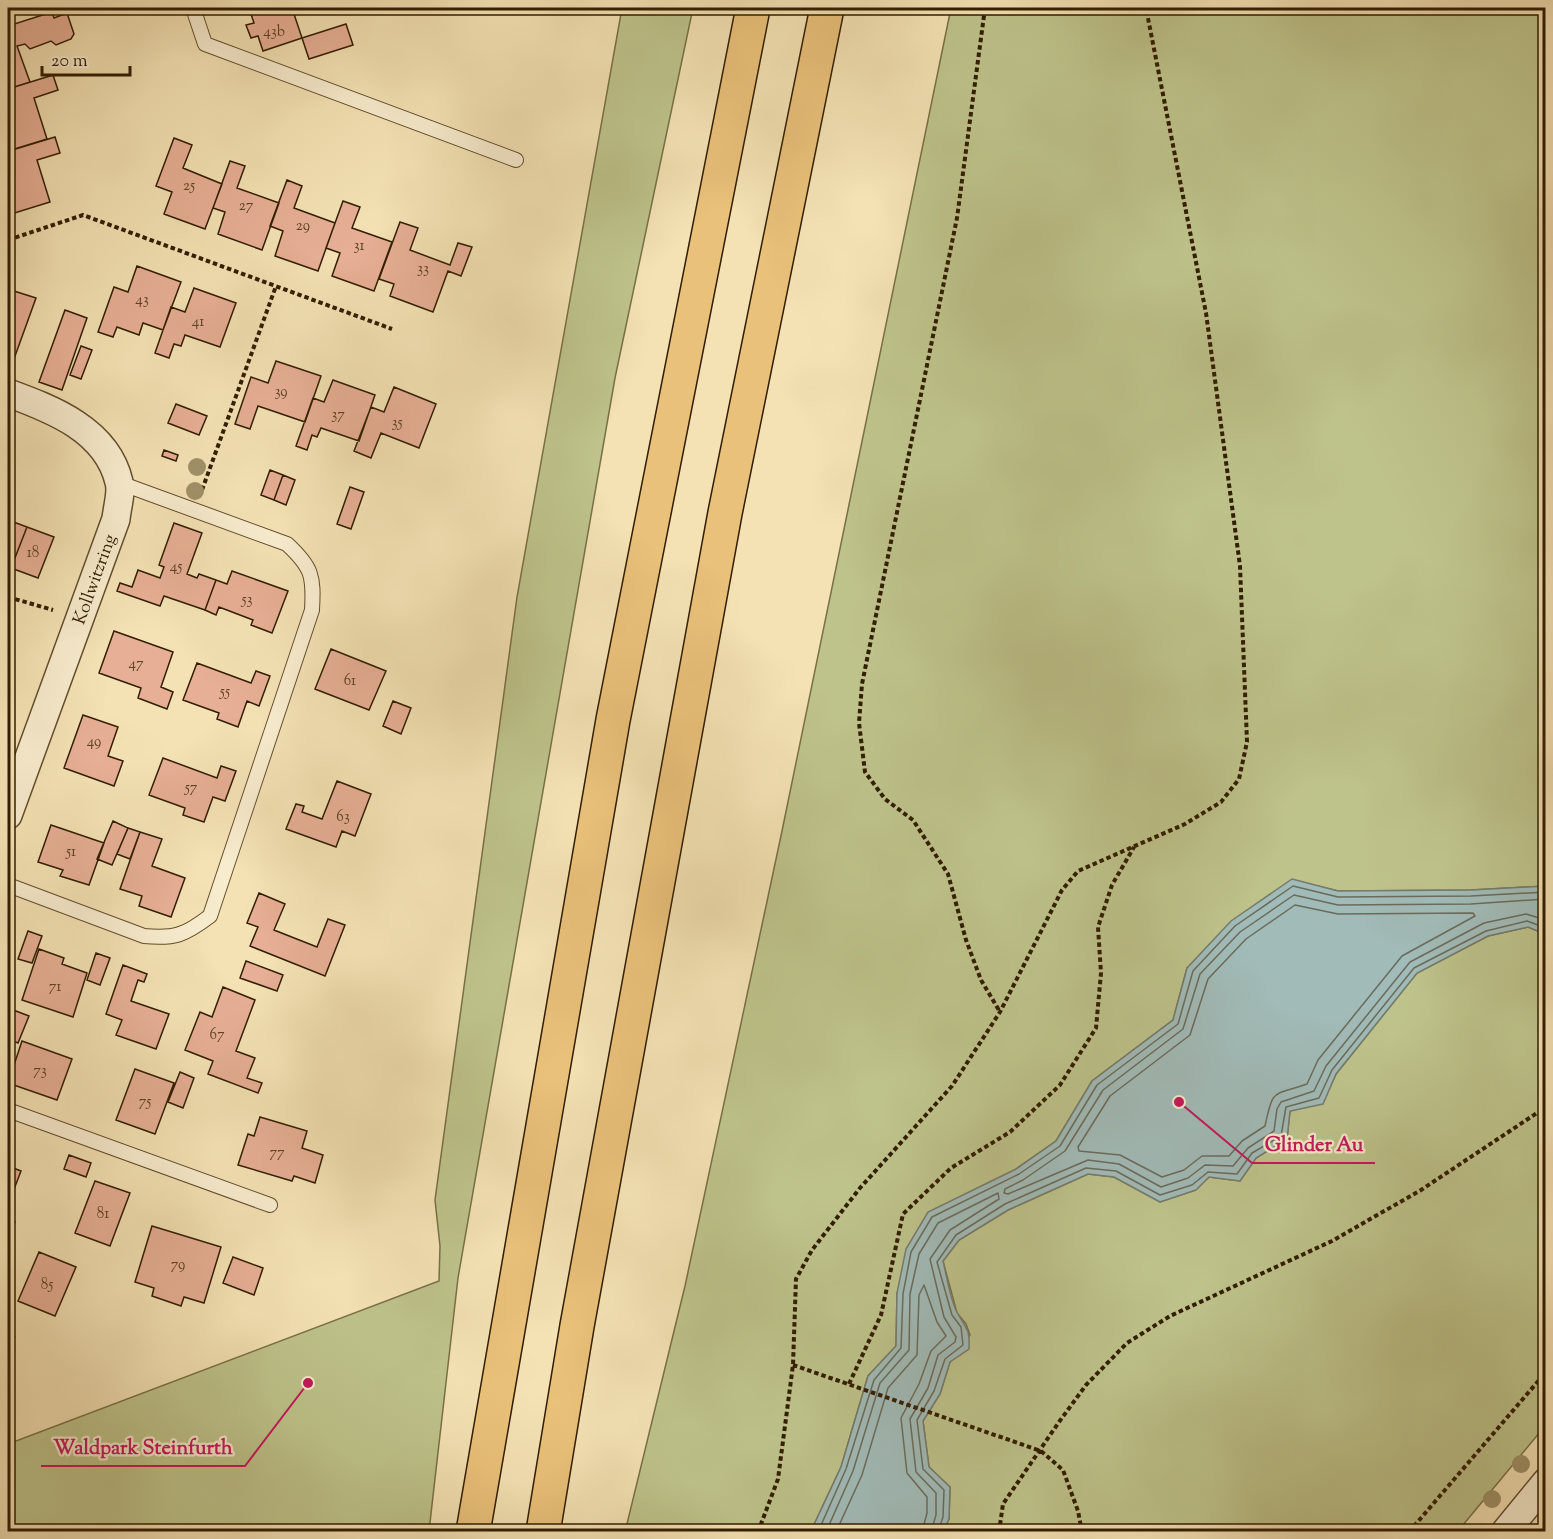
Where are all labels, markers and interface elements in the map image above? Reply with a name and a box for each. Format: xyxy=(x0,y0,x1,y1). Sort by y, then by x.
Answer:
house number: 43b xyxy=(263,22,285,43)
scale bar xyxy=(42,39,130,77)
text: 20 m xyxy=(51,49,88,75)
house number: 25 xyxy=(183,176,195,197)
house number: 27 xyxy=(239,196,254,217)
house number: 29 xyxy=(296,216,310,237)
house number: 31 xyxy=(353,236,365,257)
house number: 33 xyxy=(417,259,429,280)
house number: 43 xyxy=(135,290,149,311)
house number: 41 xyxy=(192,312,204,333)
house number: 39 xyxy=(274,382,288,403)
house number: 37 xyxy=(331,405,345,426)
house number: 35 xyxy=(391,413,403,434)
street label: Kollwitzring xyxy=(68,531,124,628)
house number: 18 xyxy=(27,543,39,564)
house number: 45 xyxy=(170,557,182,578)
house number: 53 xyxy=(240,590,253,611)
house number: 47 xyxy=(128,654,144,675)
house number: 61 xyxy=(344,671,356,692)
house number: 55 xyxy=(219,682,230,703)
house number: 49 xyxy=(87,732,101,753)
house number: 57 xyxy=(184,778,198,799)
house number: 63 xyxy=(336,807,350,828)
house number: 51 xyxy=(65,842,76,863)
house number: 71 xyxy=(49,977,61,998)
house number: 67 xyxy=(210,1025,225,1046)
house number: 73 xyxy=(33,1061,47,1082)
house number: 75 xyxy=(139,1092,151,1113)
callout: Glinder Au xyxy=(1252,1125,1375,1163)
text: Glinder Au xyxy=(1265,1132,1364,1161)
house number: 77 xyxy=(269,1143,285,1164)
house number: 81 xyxy=(97,1204,109,1225)
house number: 79 xyxy=(171,1255,185,1276)
house number: 85 xyxy=(41,1275,53,1296)
callout: Waldpark Steinfurth xyxy=(41,1428,245,1466)
text: Waldpark Steinfurth xyxy=(53,1435,233,1464)

